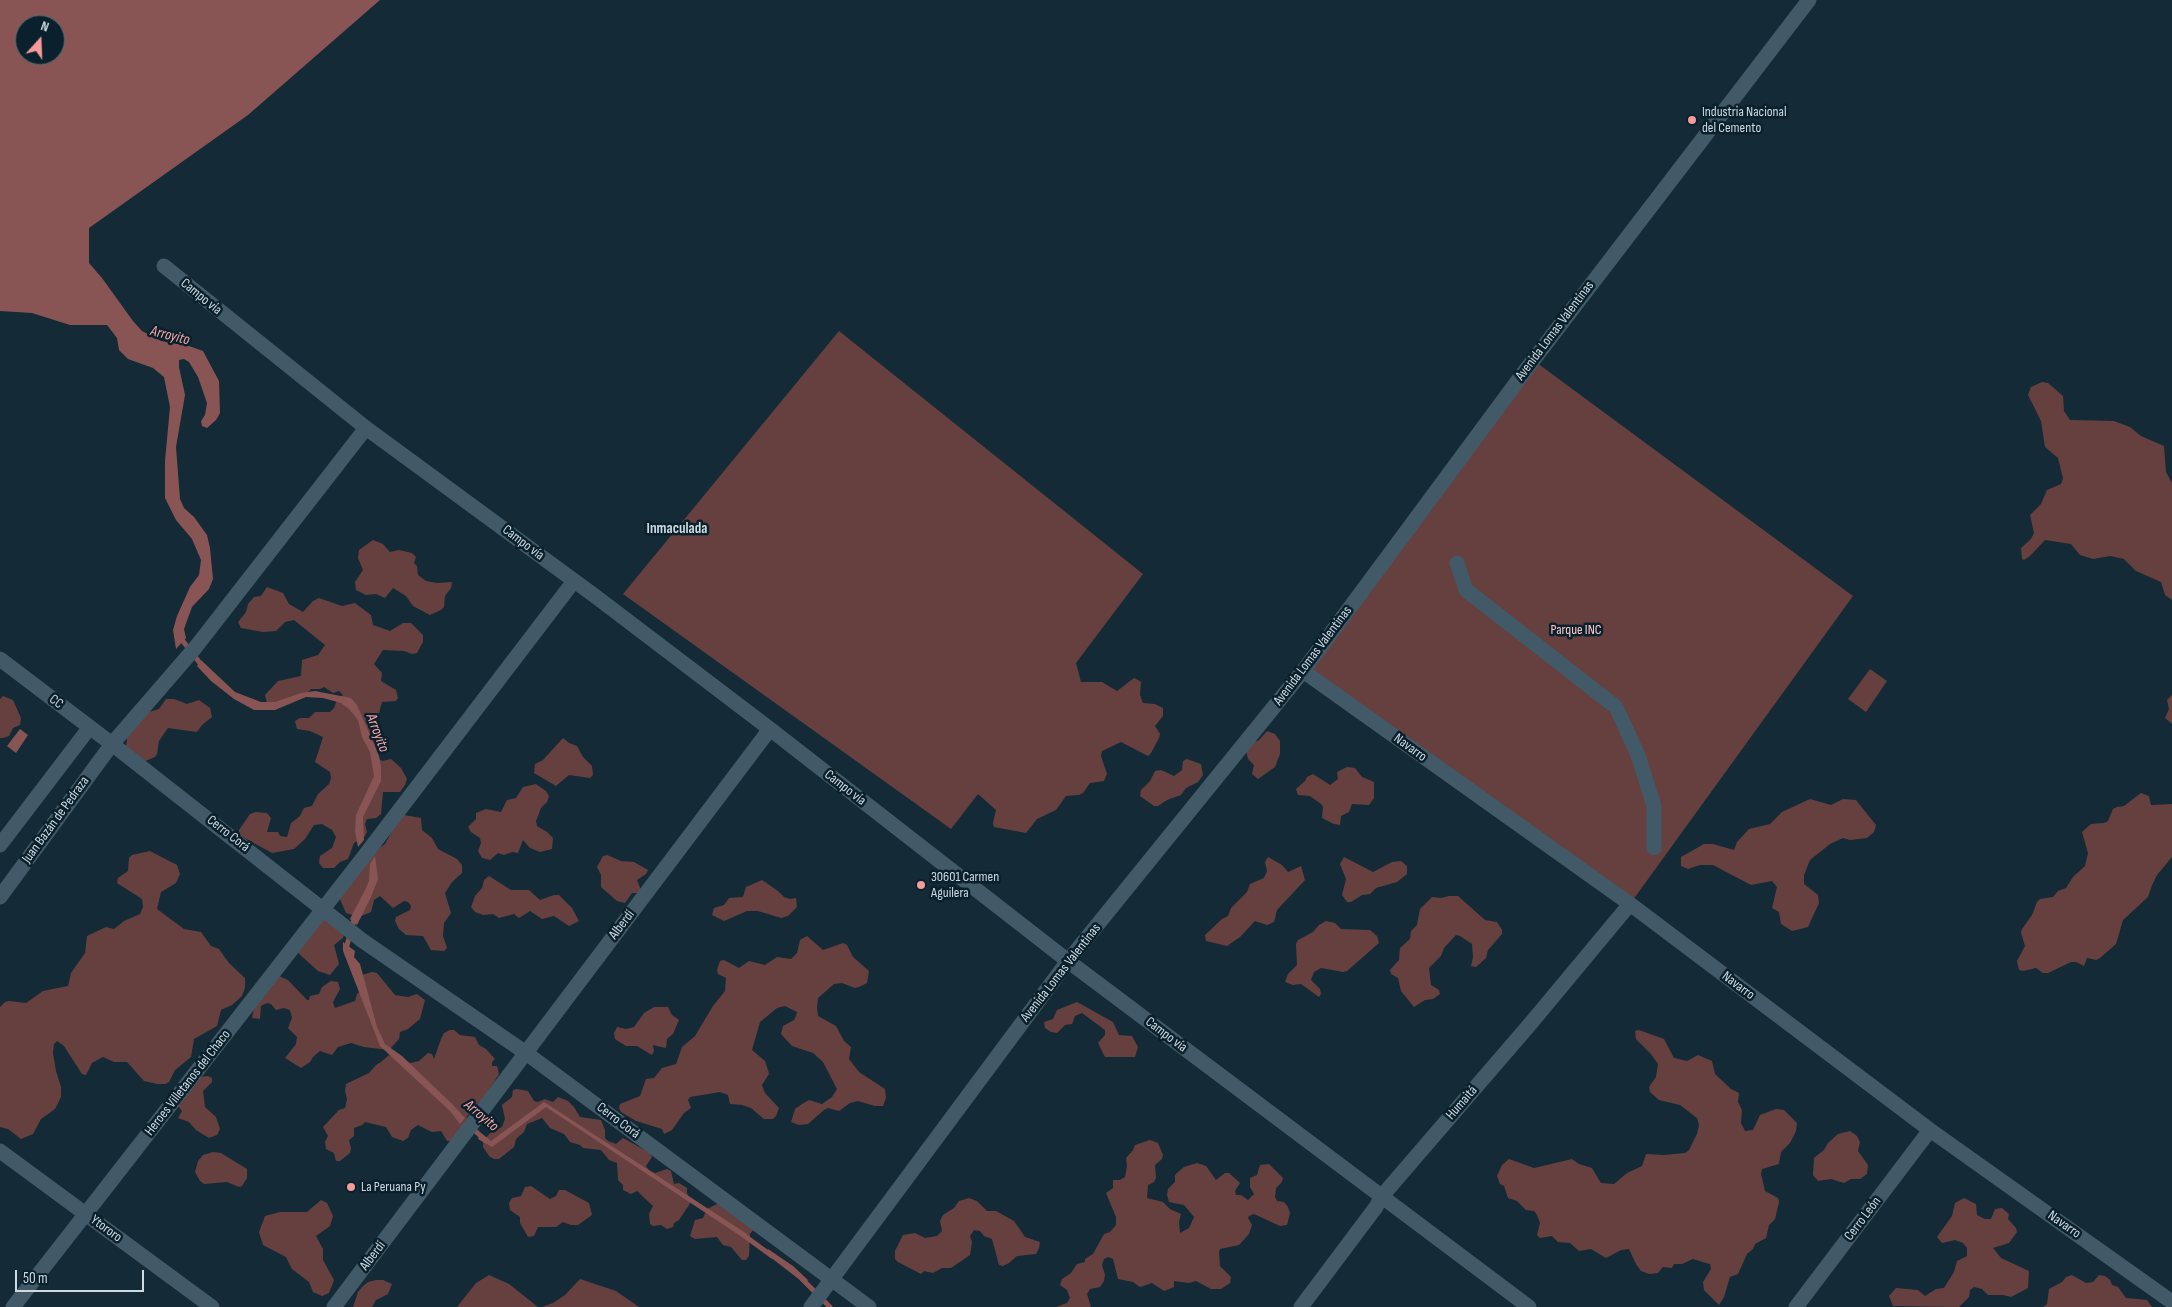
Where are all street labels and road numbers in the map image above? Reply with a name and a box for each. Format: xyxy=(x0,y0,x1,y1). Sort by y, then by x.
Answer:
street label: Campo vía xyxy=(177,275,225,319)
street label: Avenida Lomas Valentinas xyxy=(1512,278,1598,384)
street label: Campo vía xyxy=(499,522,547,564)
street label: Avenida Lomas Valentinas xyxy=(1270,603,1356,709)
street label: CC xyxy=(46,691,66,713)
street label: Navarro xyxy=(1390,730,1430,766)
street label: Campo vía xyxy=(821,767,869,809)
street label: Juan Bazán de Pedraza xyxy=(19,773,93,867)
street label: Cerro Corá xyxy=(203,812,253,856)
street label: Alberdi xyxy=(606,907,638,943)
street label: Avenida Lomas Valentinas xyxy=(1017,920,1105,1026)
street label: Navarro xyxy=(1718,968,1758,1004)
street label: Campo vía xyxy=(1142,1014,1190,1056)
street label: Heroes Villetanos del Chaco xyxy=(142,1027,234,1139)
street label: Humaitá xyxy=(1443,1083,1481,1123)
street label: Cerro Corá xyxy=(593,1099,643,1143)
street label: Cerro León xyxy=(1841,1194,1885,1244)
street label: Navarro xyxy=(2044,1208,2084,1242)
street label: Ytororo xyxy=(87,1212,125,1246)
street label: Alberdi xyxy=(357,1238,389,1274)

